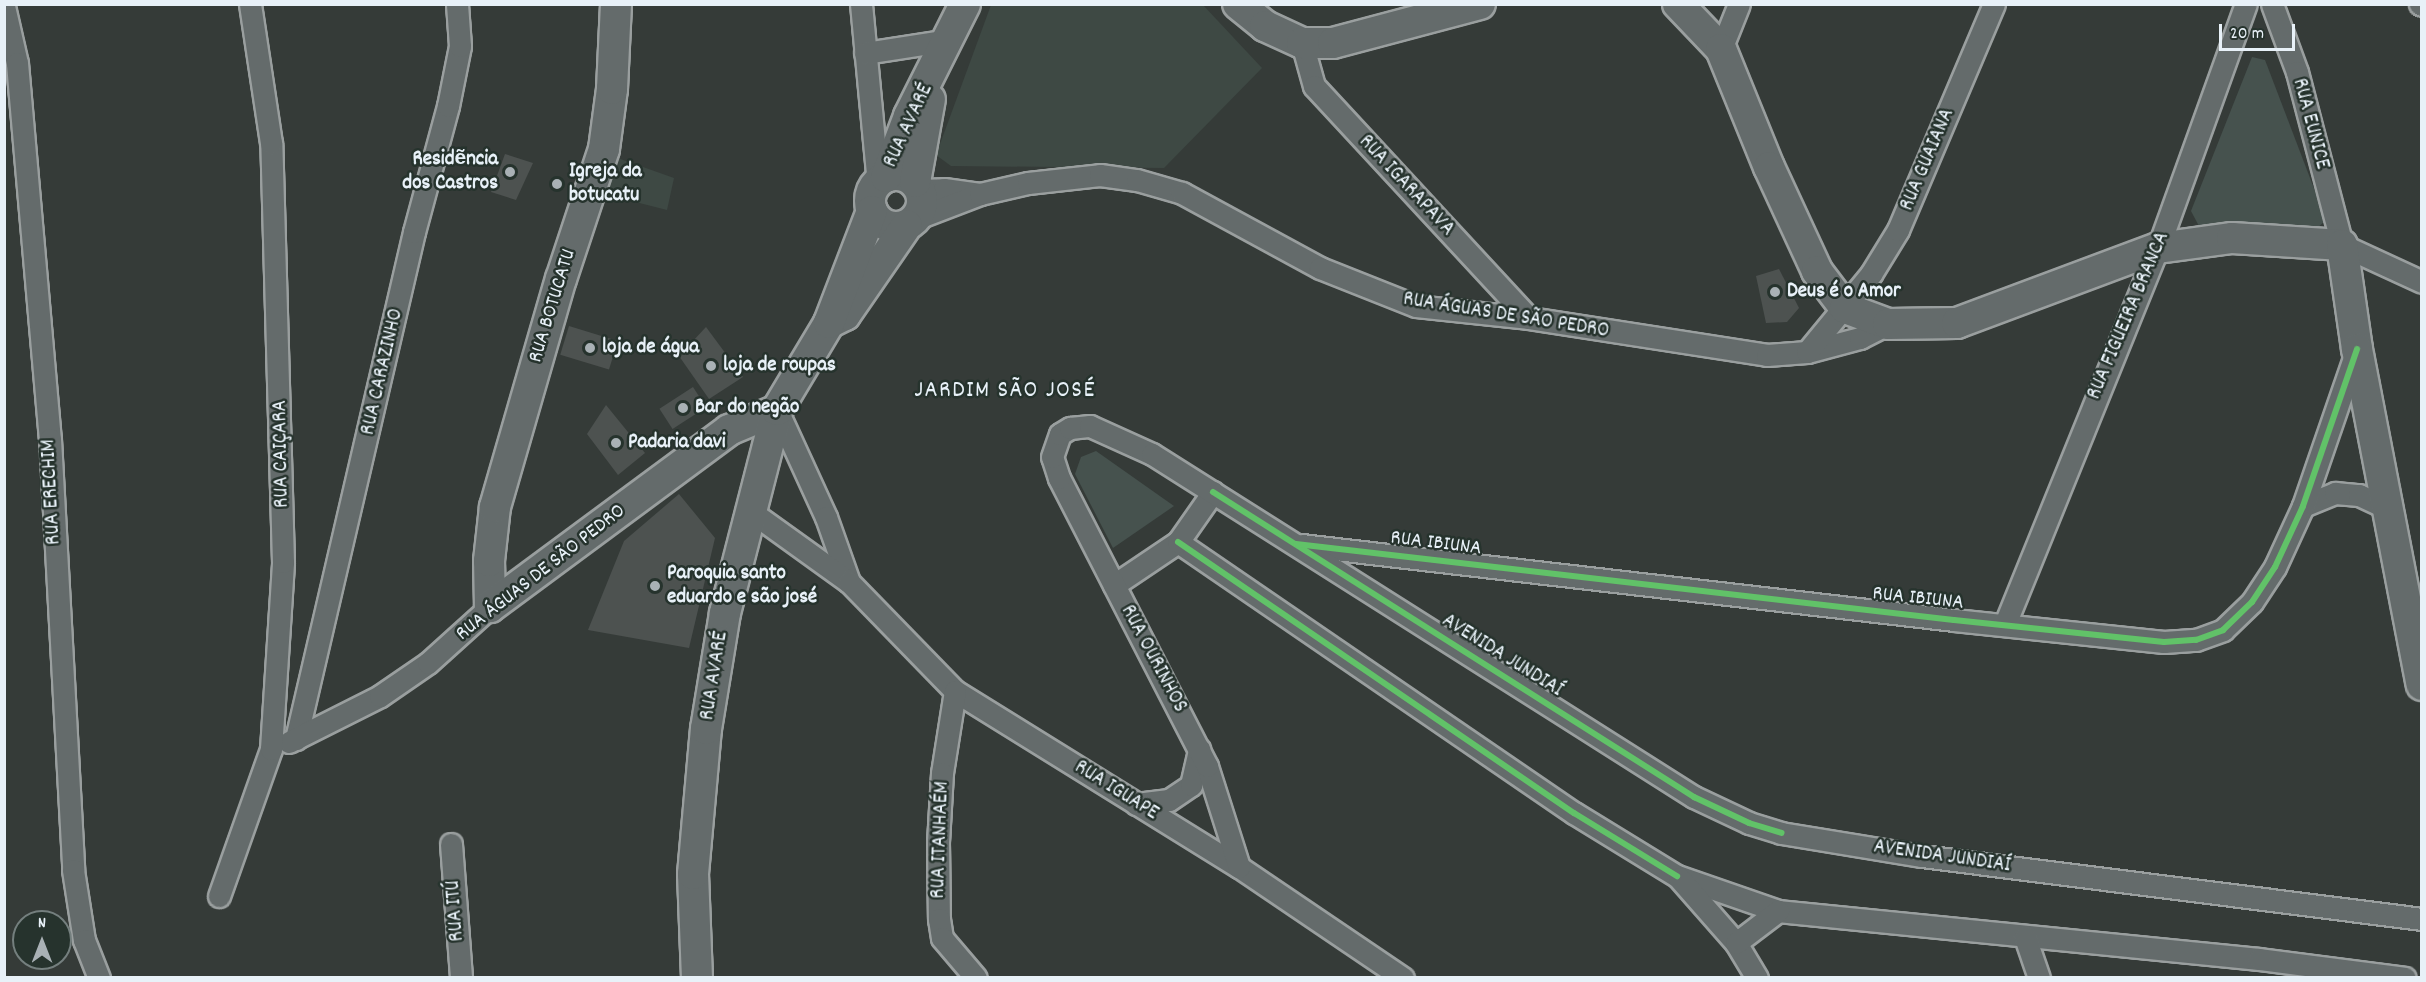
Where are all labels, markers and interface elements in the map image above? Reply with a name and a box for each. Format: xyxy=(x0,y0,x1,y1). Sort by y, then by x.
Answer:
scale bar xyxy=(2222,12,2298,50)
text: 20 m xyxy=(2230,22,2264,47)
street label: RUA EUNICE xyxy=(2286,76,2334,172)
street label: RUA AVARÉ xyxy=(879,80,939,172)
street label: RUA GUAIANA xyxy=(1895,105,1961,215)
street label: RUA IGARAPAVA xyxy=(1353,130,1459,242)
place label: Residẽncia dos Castros xyxy=(402,147,498,197)
place label: Igreja da botucatu xyxy=(569,159,642,209)
marker: Residẽncia dos Castros xyxy=(503,165,517,179)
marker: Igreja da botucatu xyxy=(550,177,564,191)
street label: RUA FIGUEIRA BRANCA xyxy=(2082,228,2176,404)
street label: RUA BOTUCATU xyxy=(524,246,582,366)
place label: Deus é o Amor xyxy=(1787,279,1901,305)
marker: Deus é o Amor xyxy=(1768,285,1782,299)
street label: RUA ÁGUAS DE SÃO PEDRO xyxy=(1401,287,1611,345)
street label: RUA CARAZINHO xyxy=(356,306,410,438)
place label: loja de água xyxy=(602,335,699,361)
marker: loja de água xyxy=(583,341,597,355)
place label: loja de roupas xyxy=(723,353,836,379)
marker: loja de roupas xyxy=(704,359,718,373)
district label: JARDIM SÃO JOSÉ xyxy=(914,378,1096,406)
place label: Bar do negão xyxy=(695,395,799,421)
street label: RUA CAIÇARA xyxy=(268,400,296,508)
marker: Bar do negão xyxy=(676,401,690,415)
place label: Padaria davi xyxy=(628,430,726,456)
marker: Padaria davi xyxy=(609,436,623,450)
street label: RUA ERECHIM xyxy=(37,438,67,546)
street label: RUA ÁGUAS DE SÃO PEDRO xyxy=(451,499,631,647)
street label: RUA IBIUNA xyxy=(1389,526,1483,562)
place label: Paroquia santo eduardo e são josé xyxy=(667,561,817,611)
marker: Paroquia santo eduardo e são josé xyxy=(648,579,662,593)
street label: RUA IBIUNA xyxy=(1871,582,1965,616)
street label: RUA OURINHOS xyxy=(1114,601,1192,717)
street label: AVENIDA JUNDIAÍ xyxy=(1437,609,1567,703)
street label: RUA AVARÉ xyxy=(696,630,734,722)
street label: RUA IGUAPE xyxy=(1069,755,1163,827)
street label: RUA ITANHAÉM xyxy=(926,781,956,899)
street label: AVENIDA JUNDIAÍ xyxy=(1872,835,2012,879)
street label: RUA ITÚ xyxy=(441,880,471,942)
north arrow xyxy=(12,910,72,970)
text: N xyxy=(38,912,46,935)

